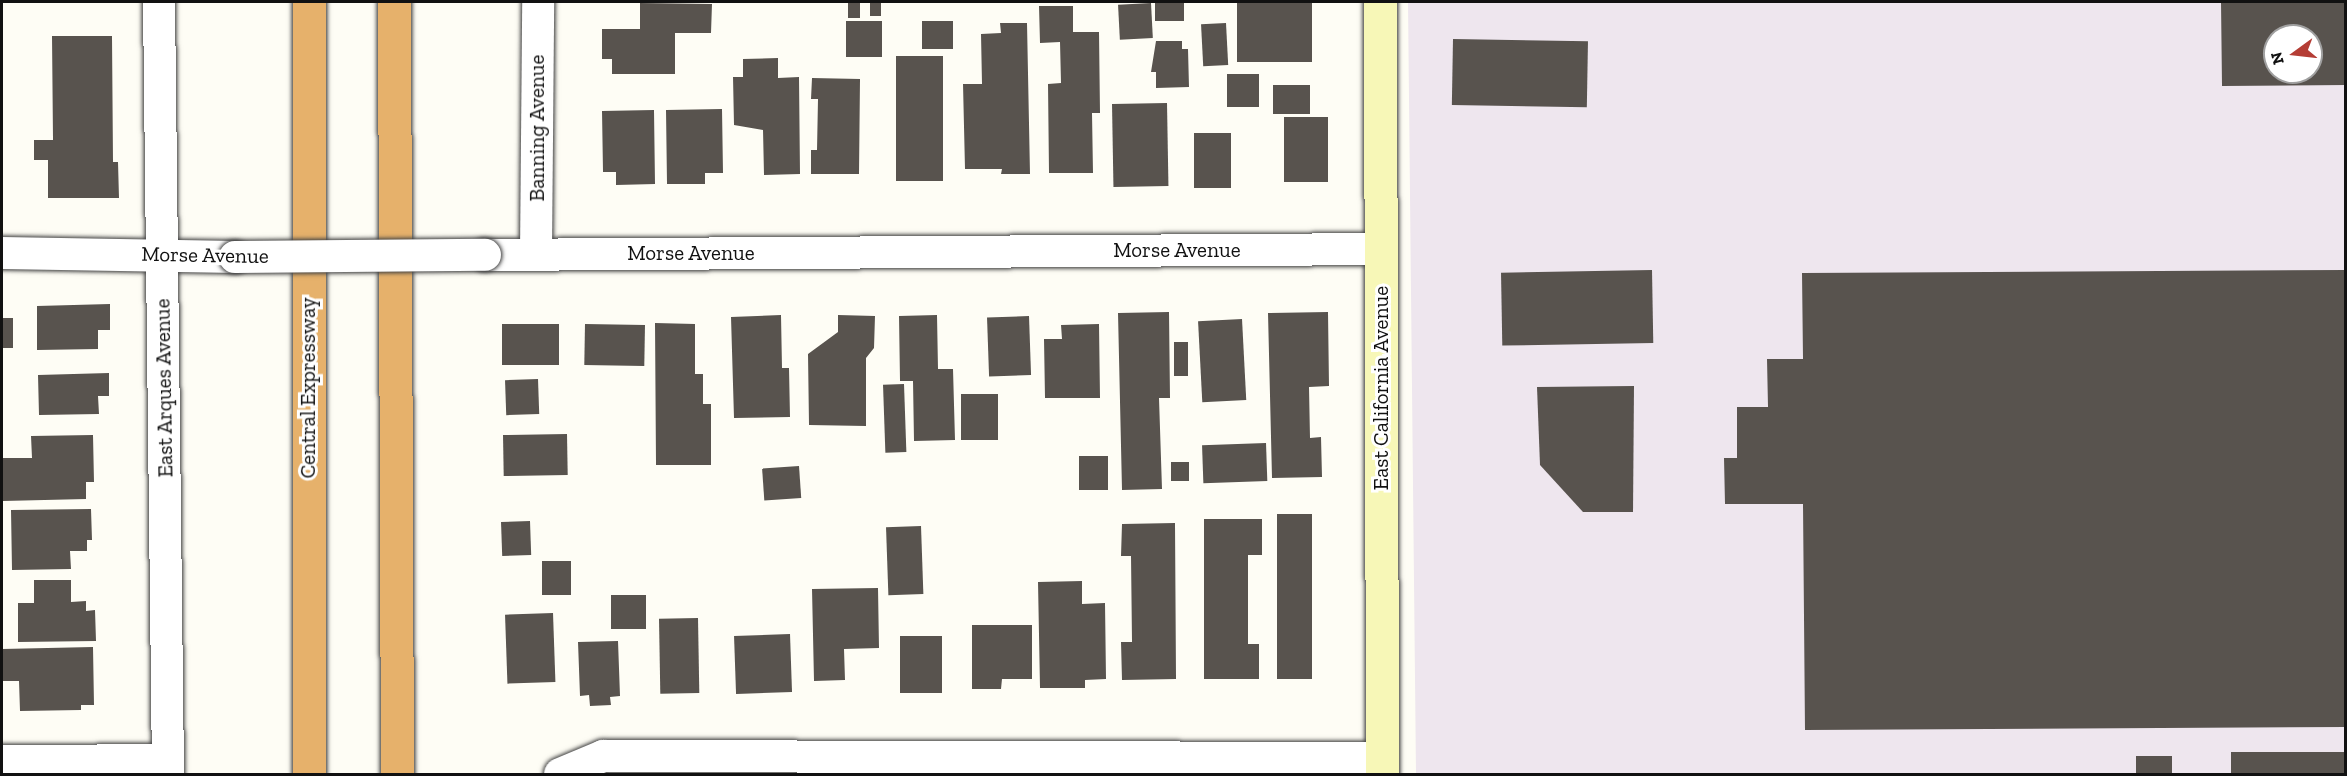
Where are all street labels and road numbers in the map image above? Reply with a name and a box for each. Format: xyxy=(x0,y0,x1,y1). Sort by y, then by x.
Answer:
street label: Banning Avenue xyxy=(524,54,550,202)
street label: Morse Avenue xyxy=(1113,237,1241,263)
street label: Morse Avenue xyxy=(627,240,755,266)
street label: Morse Avenue xyxy=(141,241,269,269)
street label: East California Avenue xyxy=(1368,286,1394,490)
street label: East Arques Avenue xyxy=(150,298,178,478)
street label: Central Expressway xyxy=(295,298,321,478)

